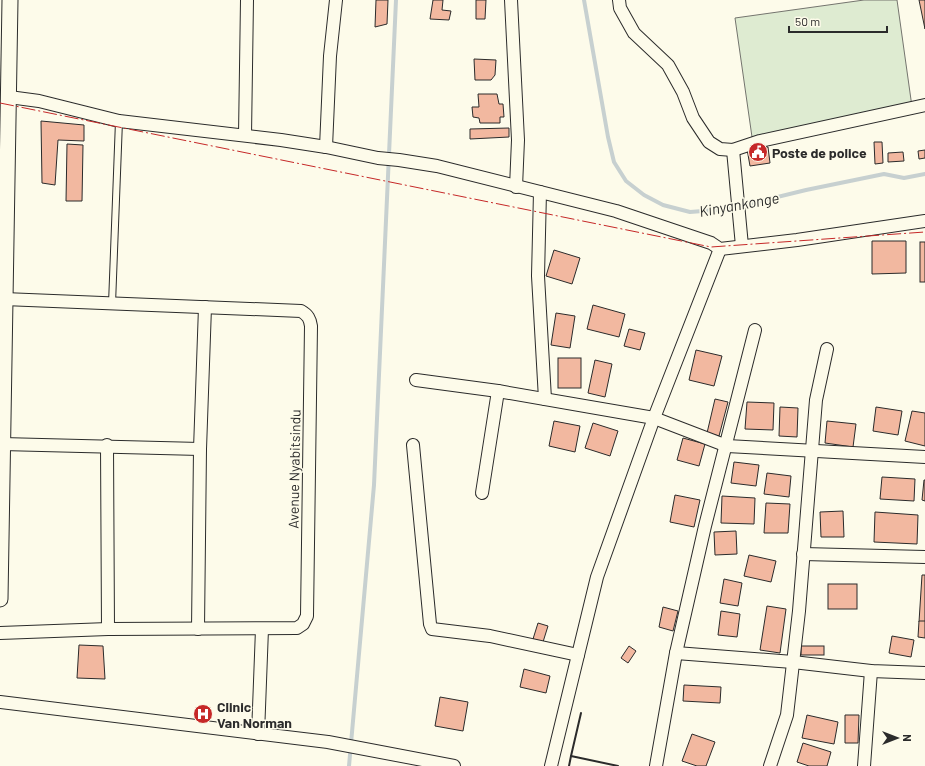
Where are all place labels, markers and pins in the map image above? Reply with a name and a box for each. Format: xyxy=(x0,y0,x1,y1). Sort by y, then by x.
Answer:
public building icon: Poste de police xyxy=(747,141,769,163)
place label: Poste de police xyxy=(772,144,867,161)
place label: Clinic Van Norman xyxy=(217,698,292,731)
hospital icon: Clinic Van Norman xyxy=(192,703,214,725)

